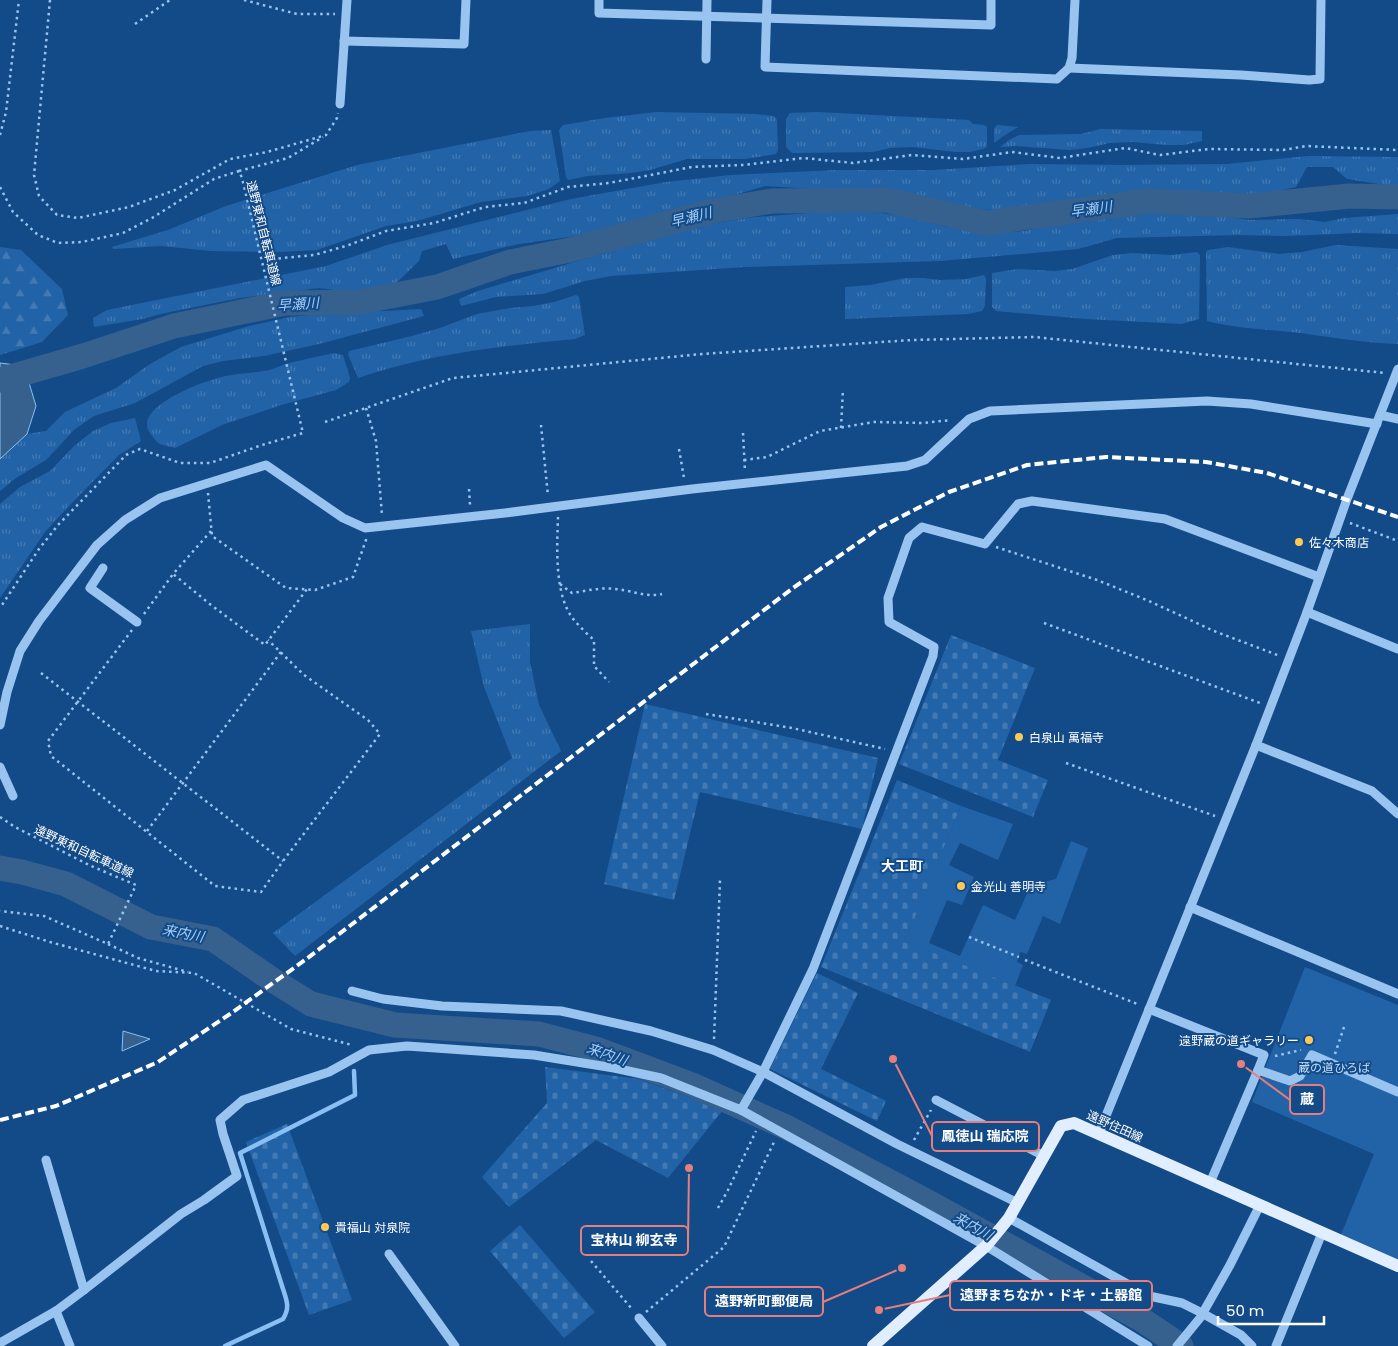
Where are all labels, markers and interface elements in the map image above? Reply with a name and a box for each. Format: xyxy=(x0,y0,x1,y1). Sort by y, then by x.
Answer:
street label: 遠野東和自転車道線 xyxy=(243,179,285,287)
water label: 早瀬川 xyxy=(1069,196,1115,222)
water label: 早瀬川 xyxy=(668,202,716,232)
water label: 早瀬川 xyxy=(276,292,322,315)
place label: 佐々木商店 xyxy=(1309,534,1369,551)
marker: 佐々木商店 xyxy=(1293,536,1305,548)
place label: 白泉山 萬福寺 xyxy=(1029,729,1104,746)
marker: 白泉山 萬福寺 xyxy=(1013,731,1025,743)
street label: 遠野東和自転車道線 xyxy=(31,820,137,882)
district label: 大工町 xyxy=(881,856,923,876)
place label: 金光山 善明寺 xyxy=(971,878,1046,895)
marker: 金光山 善明寺 xyxy=(955,880,967,892)
water label: 来内川 xyxy=(160,919,207,947)
place label: 遠野蔵の道ギャラリー xyxy=(1179,1032,1299,1049)
marker: 遠野蔵の道ギャラリー xyxy=(1303,1034,1315,1046)
water label: 来内川 xyxy=(584,1038,632,1071)
park label: 蔵の道ひろば xyxy=(1298,1059,1370,1076)
callout: 蔵 xyxy=(1290,1085,1324,1114)
text: 蔵 xyxy=(1300,1089,1314,1109)
street label: 遠野住田線 xyxy=(1084,1106,1146,1146)
callout: 鳳徳山 瑞応院 xyxy=(932,1122,1039,1151)
text: 鳳徳山 瑞応院 xyxy=(942,1126,1028,1146)
water label: 来内川 xyxy=(950,1207,998,1246)
place label: 貴福山 対泉院 xyxy=(335,1219,410,1236)
marker: 貴福山 対泉院 xyxy=(319,1221,331,1233)
callout: 宝林山 柳玄寺 xyxy=(581,1226,688,1255)
text: 宝林山 柳玄寺 xyxy=(591,1230,677,1250)
callout: 遠野まちなか・ドキ・土器館 xyxy=(950,1281,1152,1310)
text: 遠野まちなか・ドキ・土器館 xyxy=(960,1285,1142,1305)
callout: 遠野新町郵便局 xyxy=(705,1287,823,1316)
text: 遠野新町郵便局 xyxy=(715,1291,813,1311)
scale bar xyxy=(1218,1294,1324,1326)
text: 50 m xyxy=(1226,1300,1264,1321)

